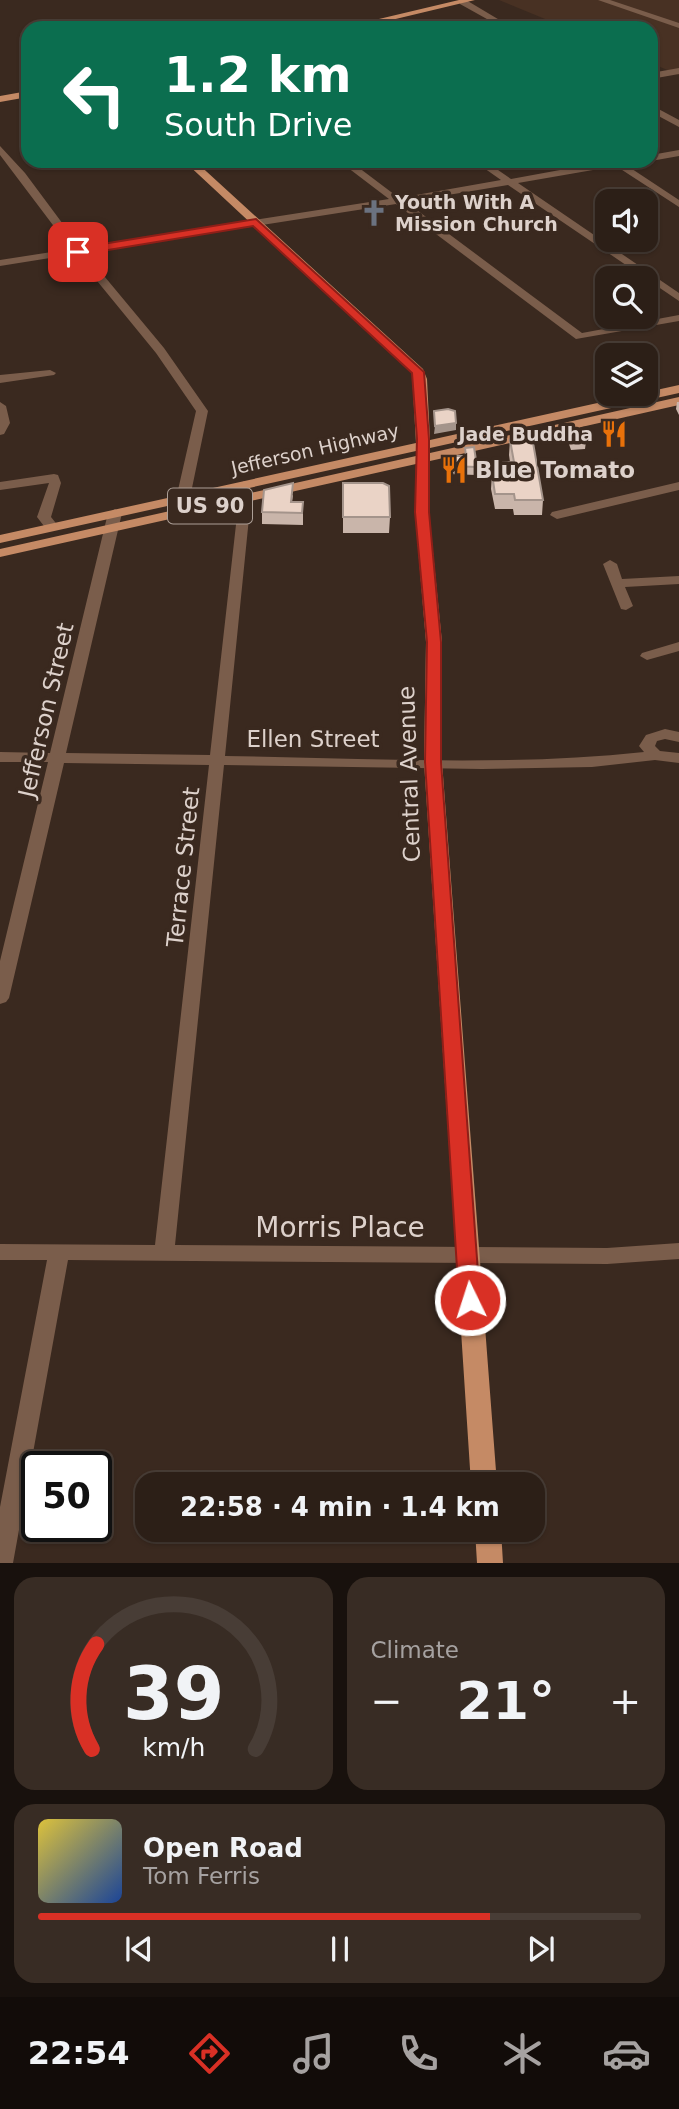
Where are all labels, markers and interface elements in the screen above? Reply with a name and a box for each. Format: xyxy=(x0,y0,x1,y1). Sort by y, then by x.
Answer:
text: 1.2 km xyxy=(164,47,352,104)
icon: left xyxy=(49,49,140,140)
text: South Drive xyxy=(164,106,352,144)
map controls xyxy=(595,189,658,406)
button: sound xyxy=(595,189,658,252)
place label: Youth With A Mission Church xyxy=(394,191,558,235)
church icon: Youth With A Mission Church xyxy=(359,198,389,228)
pin xyxy=(48,222,108,282)
icon: arrive xyxy=(59,233,97,271)
button: search xyxy=(595,266,658,329)
button: layers xyxy=(595,343,658,406)
street label: Jefferson Highway xyxy=(228,419,401,479)
restaurant icon: Jade Buddha xyxy=(599,419,629,449)
place label: Jade Buddha xyxy=(456,423,593,445)
restaurant icon: Blue Tomato xyxy=(439,455,469,485)
place label: Blue Tomato xyxy=(475,457,635,483)
road number: US 90 xyxy=(168,489,252,524)
street label: Jefferson Street xyxy=(13,620,79,802)
street label: Central Avenue xyxy=(393,685,425,863)
street label: Ellen Street xyxy=(246,726,380,752)
street label: Terrace Street xyxy=(162,786,204,949)
street label: Morris Place xyxy=(255,1211,425,1244)
position arrow xyxy=(433,1263,507,1337)
speed limit sign: 50 xyxy=(21,1451,112,1542)
text: 22:58 · 4 min · 1.4 km xyxy=(180,1492,500,1522)
text: Climate xyxy=(371,1637,459,1663)
text: 39 xyxy=(123,1652,224,1737)
text: 21° xyxy=(457,1671,555,1731)
text: − xyxy=(371,1679,402,1723)
text: + xyxy=(609,1679,641,1723)
text: km/h xyxy=(142,1733,205,1762)
text: Open Road xyxy=(143,1833,303,1863)
text: Tom Ferris xyxy=(143,1863,260,1889)
icon: previous xyxy=(120,1930,158,1968)
icon: pause xyxy=(321,1930,359,1968)
icon: next xyxy=(522,1930,560,1968)
icon: directions xyxy=(185,2029,234,2078)
icon: music xyxy=(289,2029,338,2078)
icon: phone xyxy=(394,2029,443,2078)
icon: climate xyxy=(498,2029,547,2078)
icon: car xyxy=(602,2029,651,2078)
text: 22:54 xyxy=(28,2034,130,2072)

